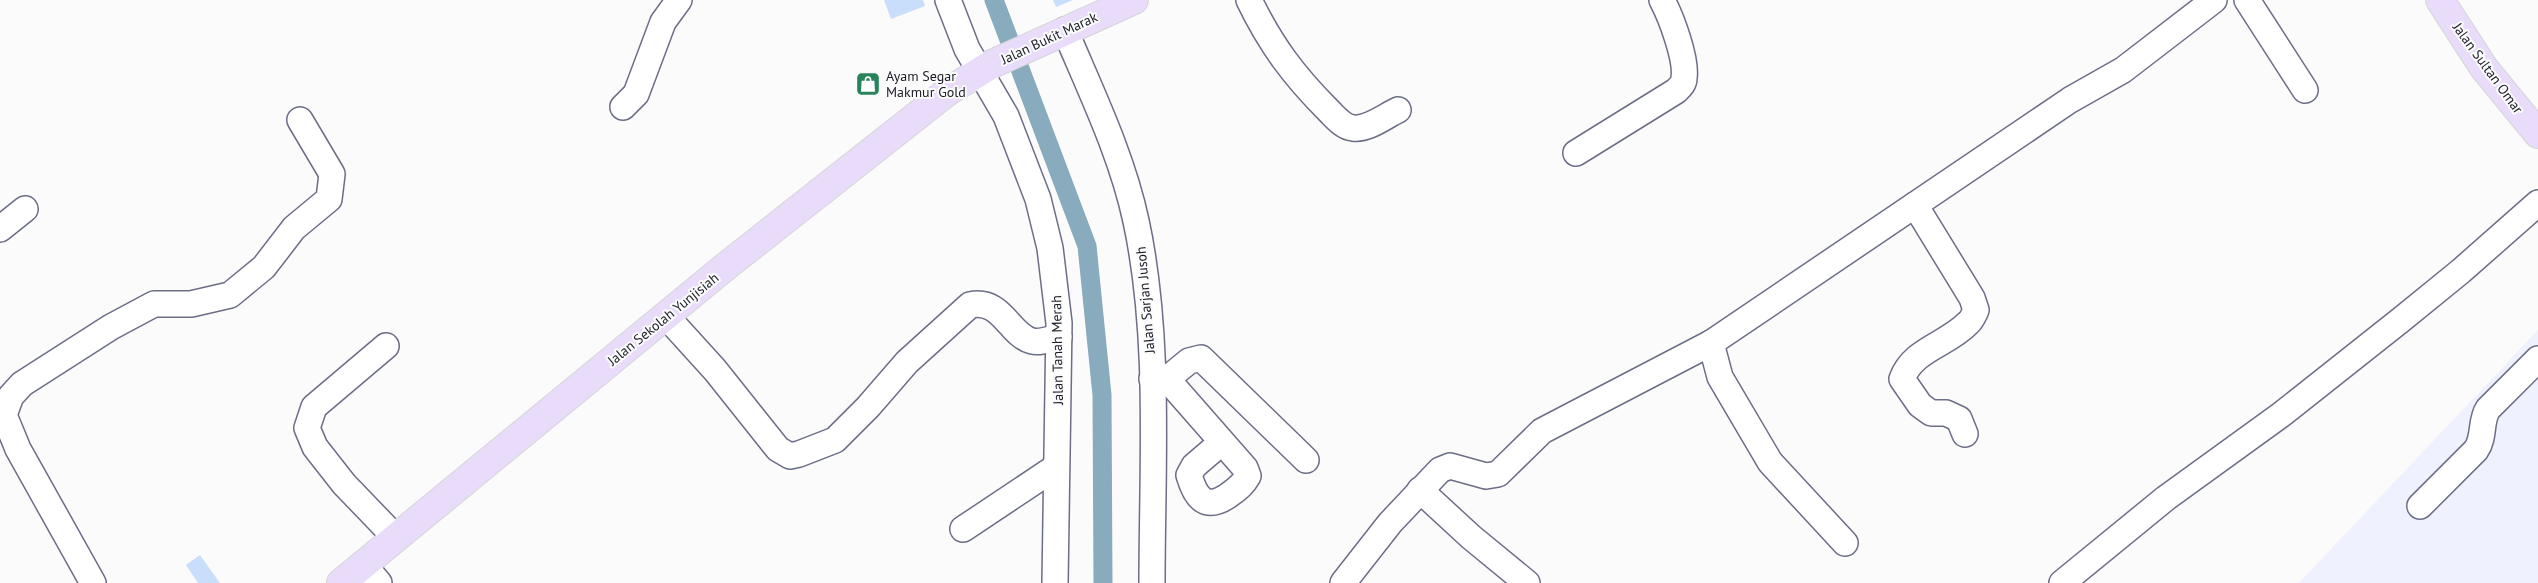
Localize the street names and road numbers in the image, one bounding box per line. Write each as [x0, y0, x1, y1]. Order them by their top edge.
street label: Jalan Bukit Marak [997, 8, 1100, 69]
street label: Jalan Sultan Omar [2448, 18, 2527, 117]
street label: Jalan Sarjan Jusoh [1131, 246, 1159, 355]
street label: Jalan Sekolah Yunjisiah [603, 269, 722, 370]
street label: Jalan Tanah Merah [1047, 295, 1067, 406]

